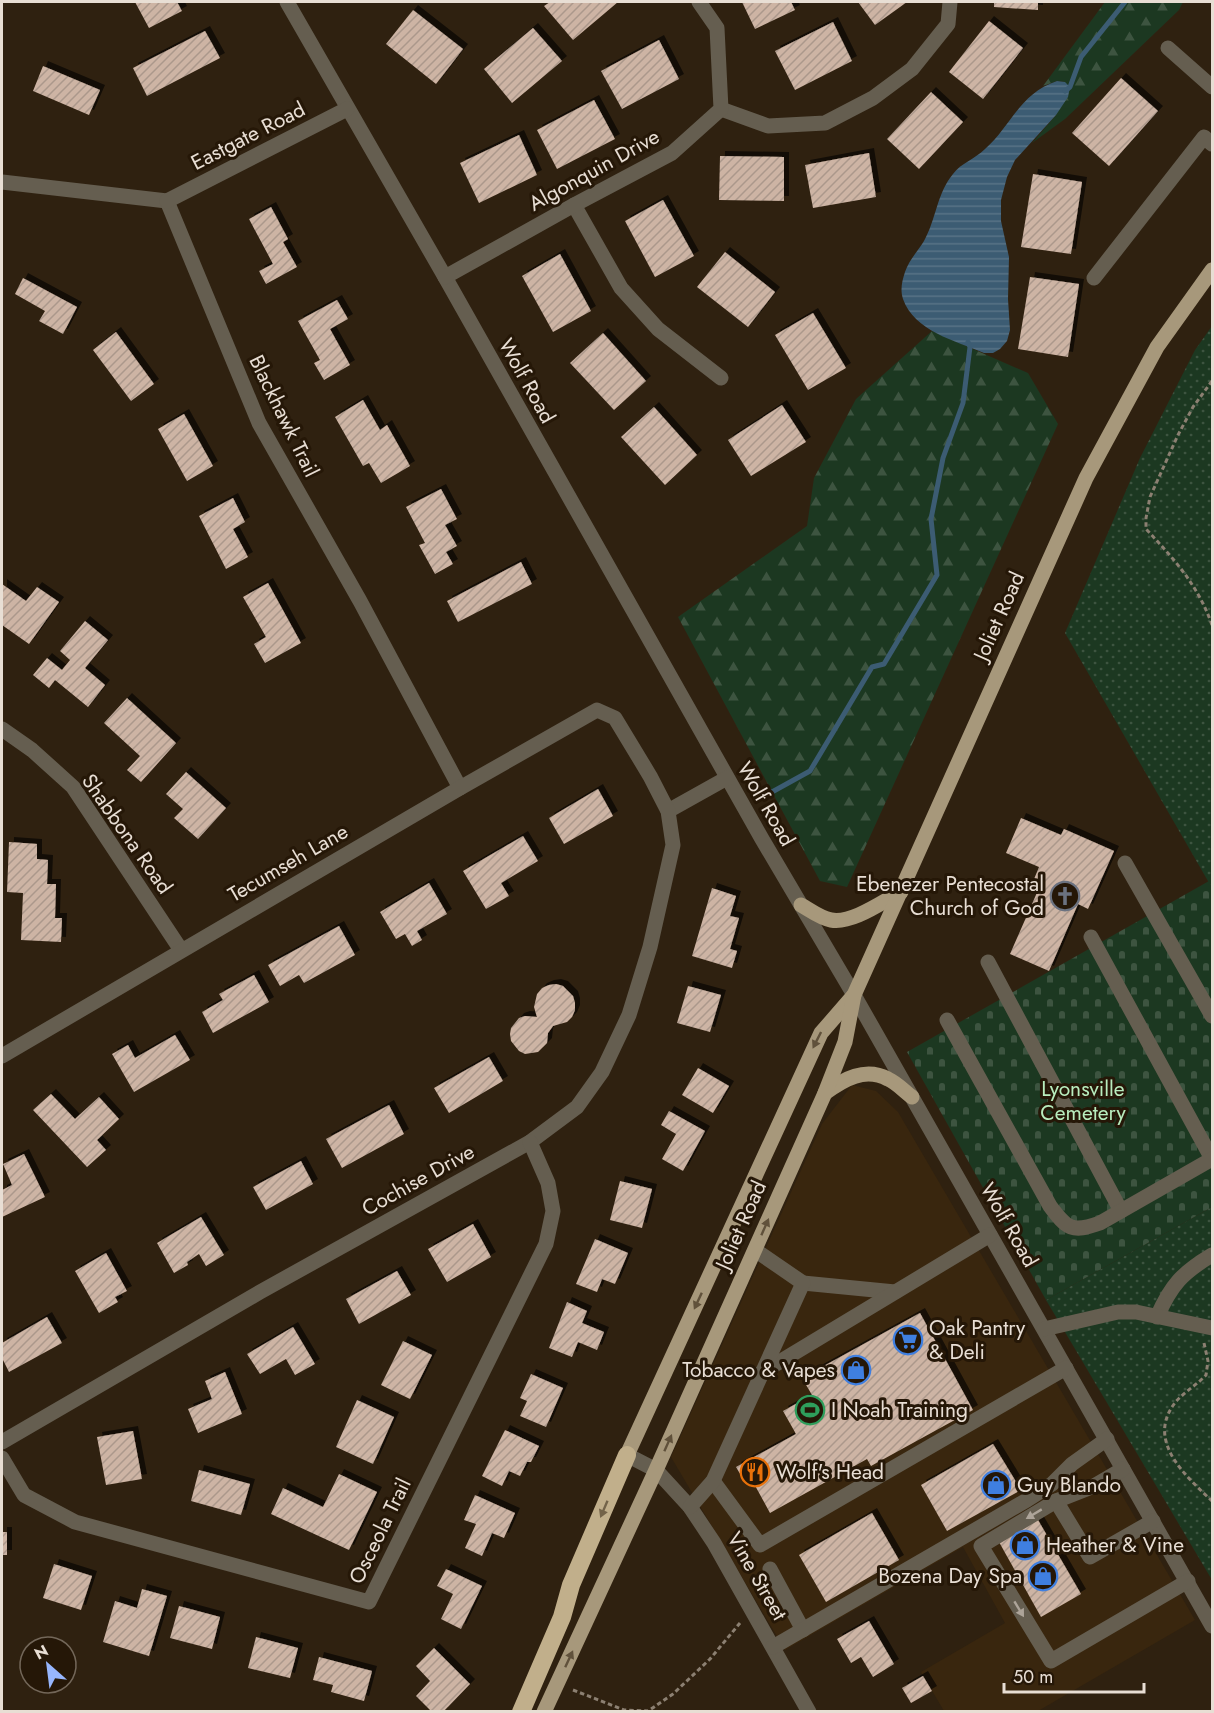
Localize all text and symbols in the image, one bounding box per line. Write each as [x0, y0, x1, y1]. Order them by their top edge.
street label: Eastgate Road [186, 94, 310, 178]
street label: Algonquin Drive [523, 121, 665, 218]
street label: Wolf Road [491, 333, 563, 429]
street label: Blackhawk Trail [241, 350, 327, 482]
street label: Joliet Road [965, 567, 1032, 668]
street label: Wolf Road [730, 756, 802, 852]
street label: Shabbona Road [74, 768, 180, 900]
street label: Tecumseh Lane [223, 816, 354, 909]
place label: Ebenezer Pentecostal Church of God [856, 869, 1044, 923]
church icon: Ebenezer Pentecostal Church of God [1049, 880, 1081, 912]
one-way arrow [813, 1032, 822, 1049]
park label: Lyonsville Cemetery [1040, 1074, 1126, 1128]
street label: Cochise Drive [356, 1137, 480, 1223]
street label: Joliet Road [707, 1176, 774, 1277]
street label: Wolf Road [973, 1177, 1045, 1273]
one-way arrow [760, 1218, 770, 1236]
one-way arrow [693, 1293, 702, 1310]
place label: Oak Pantry & Deli [929, 1313, 1026, 1367]
supermarket icon: Oak Pantry & Deli [892, 1324, 924, 1356]
shop icon: Tobacco & Vapes [840, 1354, 872, 1386]
place label: Tobacco & Vapes [682, 1355, 835, 1385]
sports icon: I Noah Training [794, 1394, 826, 1426]
place label: I Noah Training [831, 1395, 968, 1425]
one-way arrow [663, 1434, 673, 1452]
restaurant icon: Wolf's Head [739, 1456, 771, 1488]
place label: Wolf's Head [776, 1457, 884, 1487]
shop icon: Guy Blando [980, 1469, 1012, 1501]
place label: Guy Blando [1017, 1470, 1121, 1500]
street label: Osceola Trail [341, 1473, 419, 1589]
one-way arrow [599, 1500, 609, 1518]
one-way arrow [1025, 1509, 1042, 1519]
street label: Vine Street [720, 1526, 794, 1626]
shop icon: Heather & Vine [1009, 1529, 1041, 1561]
place label: Heather & Vine [1046, 1530, 1184, 1560]
shop icon: Bozena Day Spa [1027, 1560, 1059, 1592]
place label: Bozena Day Spa [878, 1561, 1022, 1591]
one-way arrow [1014, 1601, 1025, 1617]
north arrow [18, 1635, 78, 1695]
text: N [30, 1639, 52, 1665]
one-way arrow [564, 1649, 574, 1667]
scale bar [1004, 1656, 1144, 1694]
text: 50 m [1013, 1664, 1053, 1690]

